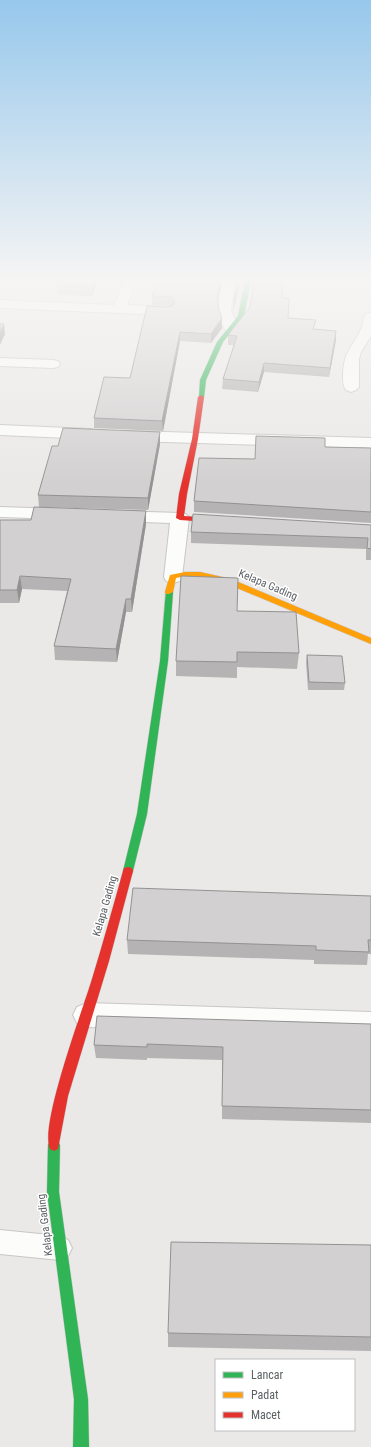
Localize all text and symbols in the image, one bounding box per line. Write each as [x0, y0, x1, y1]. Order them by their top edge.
street label: Kelapa Gading [237, 567, 299, 603]
street label: Kelapa Gading [90, 874, 120, 938]
street label: Kelapa Gading [35, 1193, 55, 1257]
legend [215, 1359, 355, 1431]
text: Lancar [251, 1368, 284, 1382]
text: Padat [251, 1388, 279, 1402]
text: Macet [251, 1408, 281, 1422]

